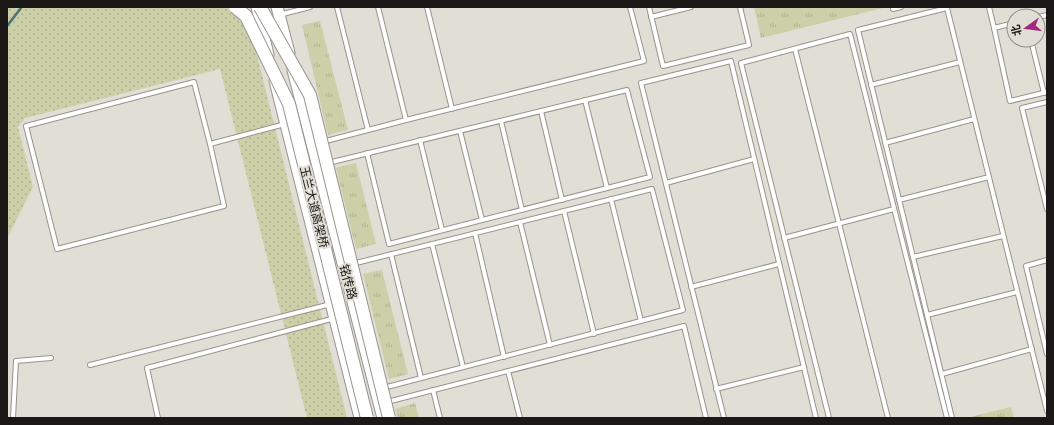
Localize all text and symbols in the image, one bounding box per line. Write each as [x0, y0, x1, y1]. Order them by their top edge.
north arrow [1006, 8, 1046, 48]
text: 北 [1009, 23, 1024, 37]
street label: 玉兰大道高架桥 [297, 165, 331, 249]
street label: 铭传路 [337, 263, 359, 301]

